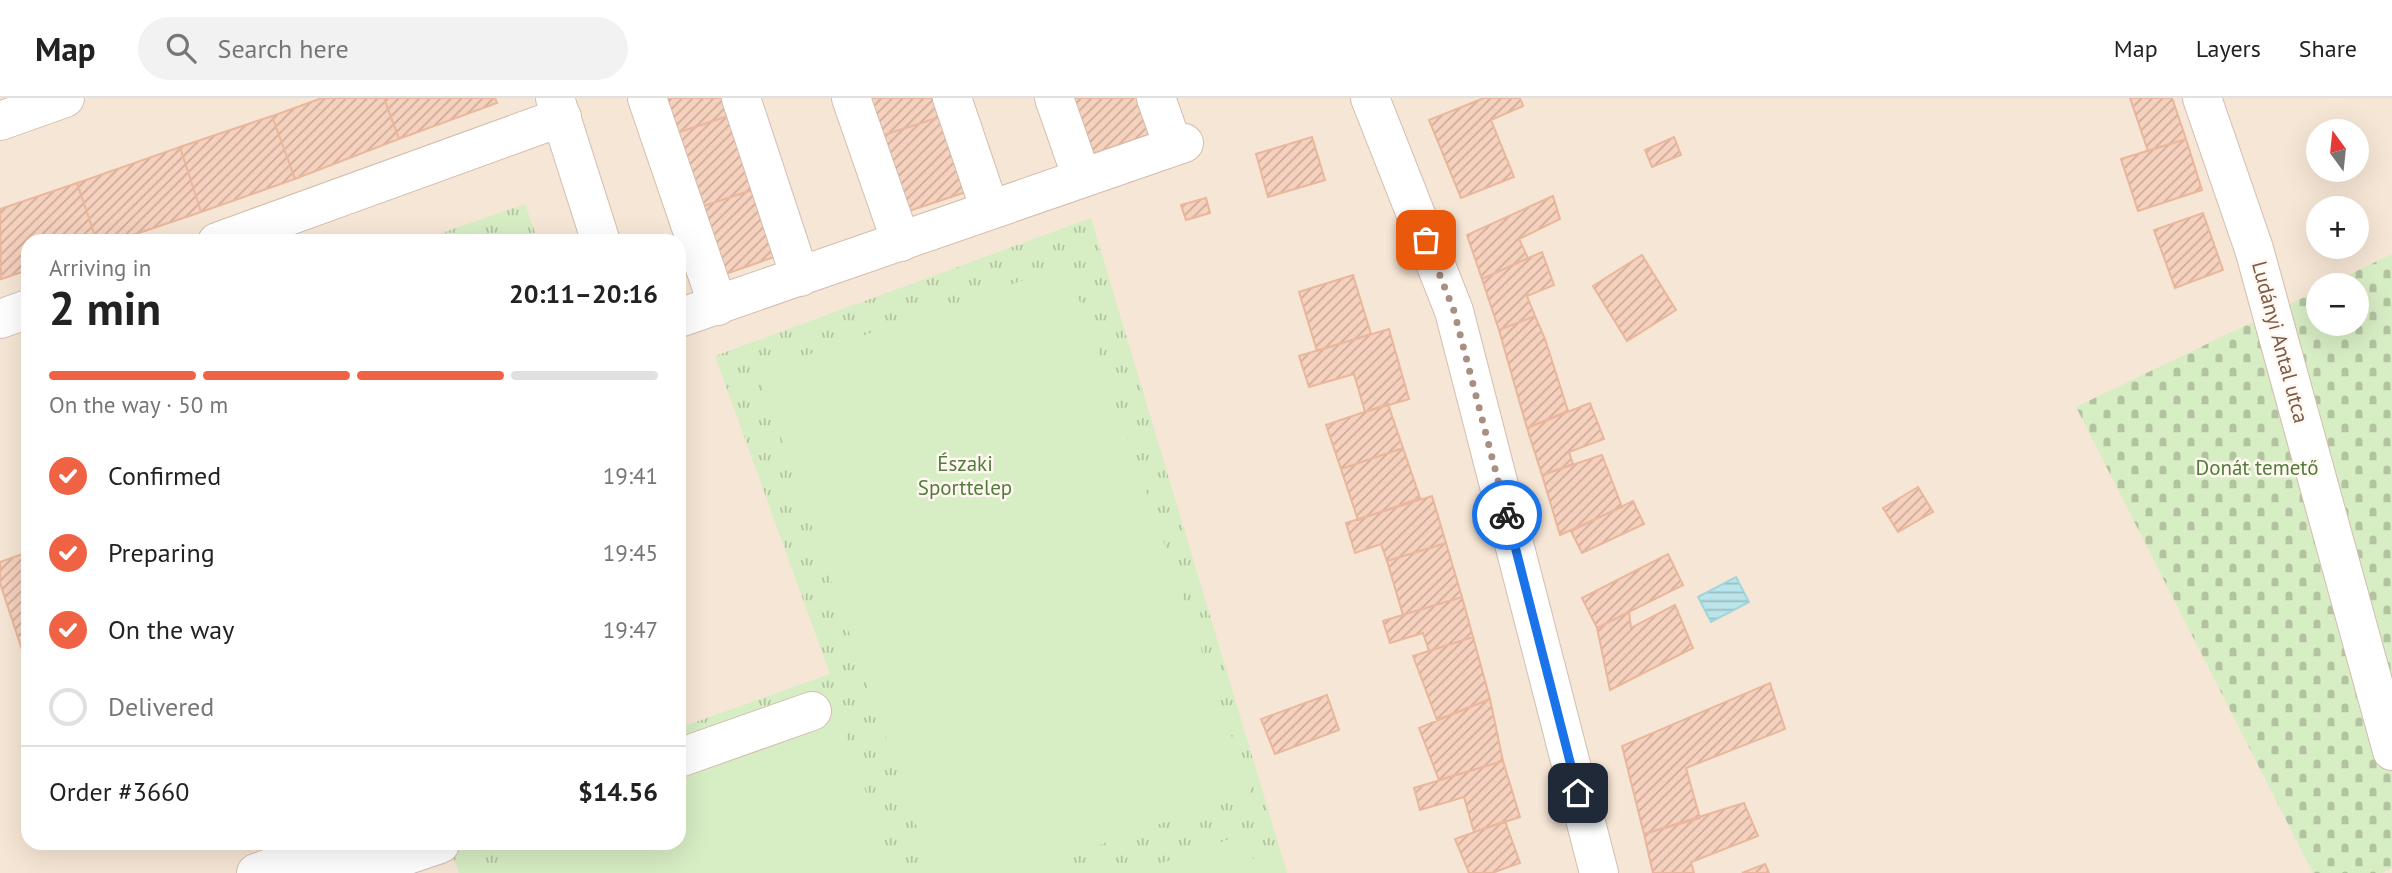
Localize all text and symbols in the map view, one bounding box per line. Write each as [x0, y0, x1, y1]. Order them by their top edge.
search box [138, 17, 628, 80]
text: Map [35, 27, 96, 70]
icon: search [162, 29, 200, 67]
text: Search here [218, 32, 349, 65]
text: Map [2114, 33, 2158, 64]
text: Layers [2196, 33, 2261, 64]
text: Share [2299, 33, 2357, 64]
north arrow [2306, 119, 2370, 182]
map controls [2306, 119, 2369, 336]
button: + [2306, 196, 2369, 259]
pin [1396, 210, 1456, 270]
icon: bag [1407, 221, 1445, 259]
text: Arriving in [49, 253, 151, 282]
street label: Ludányi Antal utca [2246, 258, 2315, 426]
button: − [2306, 273, 2369, 336]
text: 20:11–20:16 [509, 277, 658, 310]
text: 2 min [49, 278, 161, 338]
text: On the way · 50 m [49, 390, 228, 419]
park label: Északi Sporttelep [918, 450, 1012, 501]
park label: Donát temető [2195, 454, 2319, 481]
icon: check [49, 457, 87, 495]
text: Confirmed [108, 459, 221, 492]
text: 19:41 [603, 461, 658, 490]
courier [1472, 480, 1542, 550]
icon: bike [1488, 496, 1526, 534]
icon: check [49, 534, 87, 572]
text: Preparing [108, 536, 215, 569]
text: 19:45 [603, 538, 658, 567]
icon: check [49, 611, 87, 649]
text: On the way [108, 613, 234, 646]
text: 19:47 [603, 615, 658, 644]
text: Delivered [108, 690, 214, 723]
pin [1548, 763, 1608, 823]
icon: home [1559, 774, 1597, 812]
text: Order #3660 [49, 775, 189, 808]
text: $14.56 [578, 775, 658, 808]

